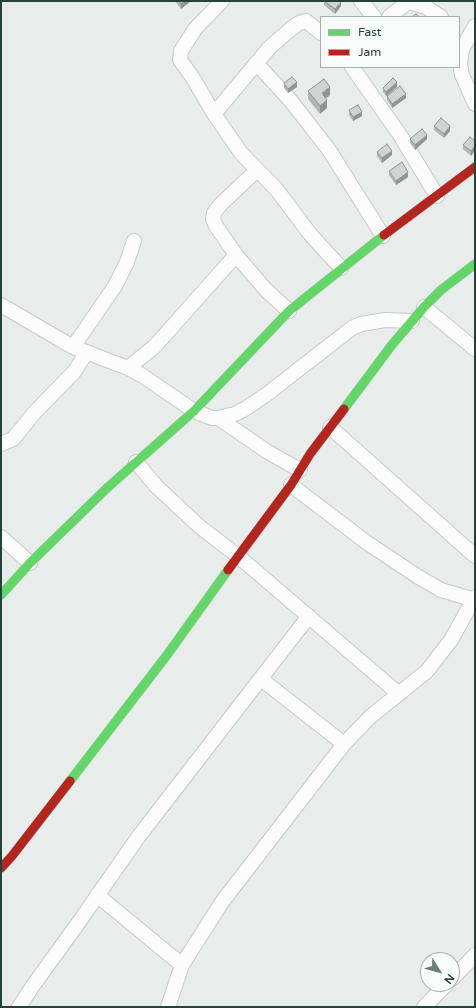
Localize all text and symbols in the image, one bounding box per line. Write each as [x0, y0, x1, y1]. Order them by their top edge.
legend [320, 16, 460, 68]
text: Fast [358, 25, 381, 39]
text: Jam [358, 45, 381, 59]
north arrow [420, 952, 460, 992]
text: N [441, 971, 457, 986]

